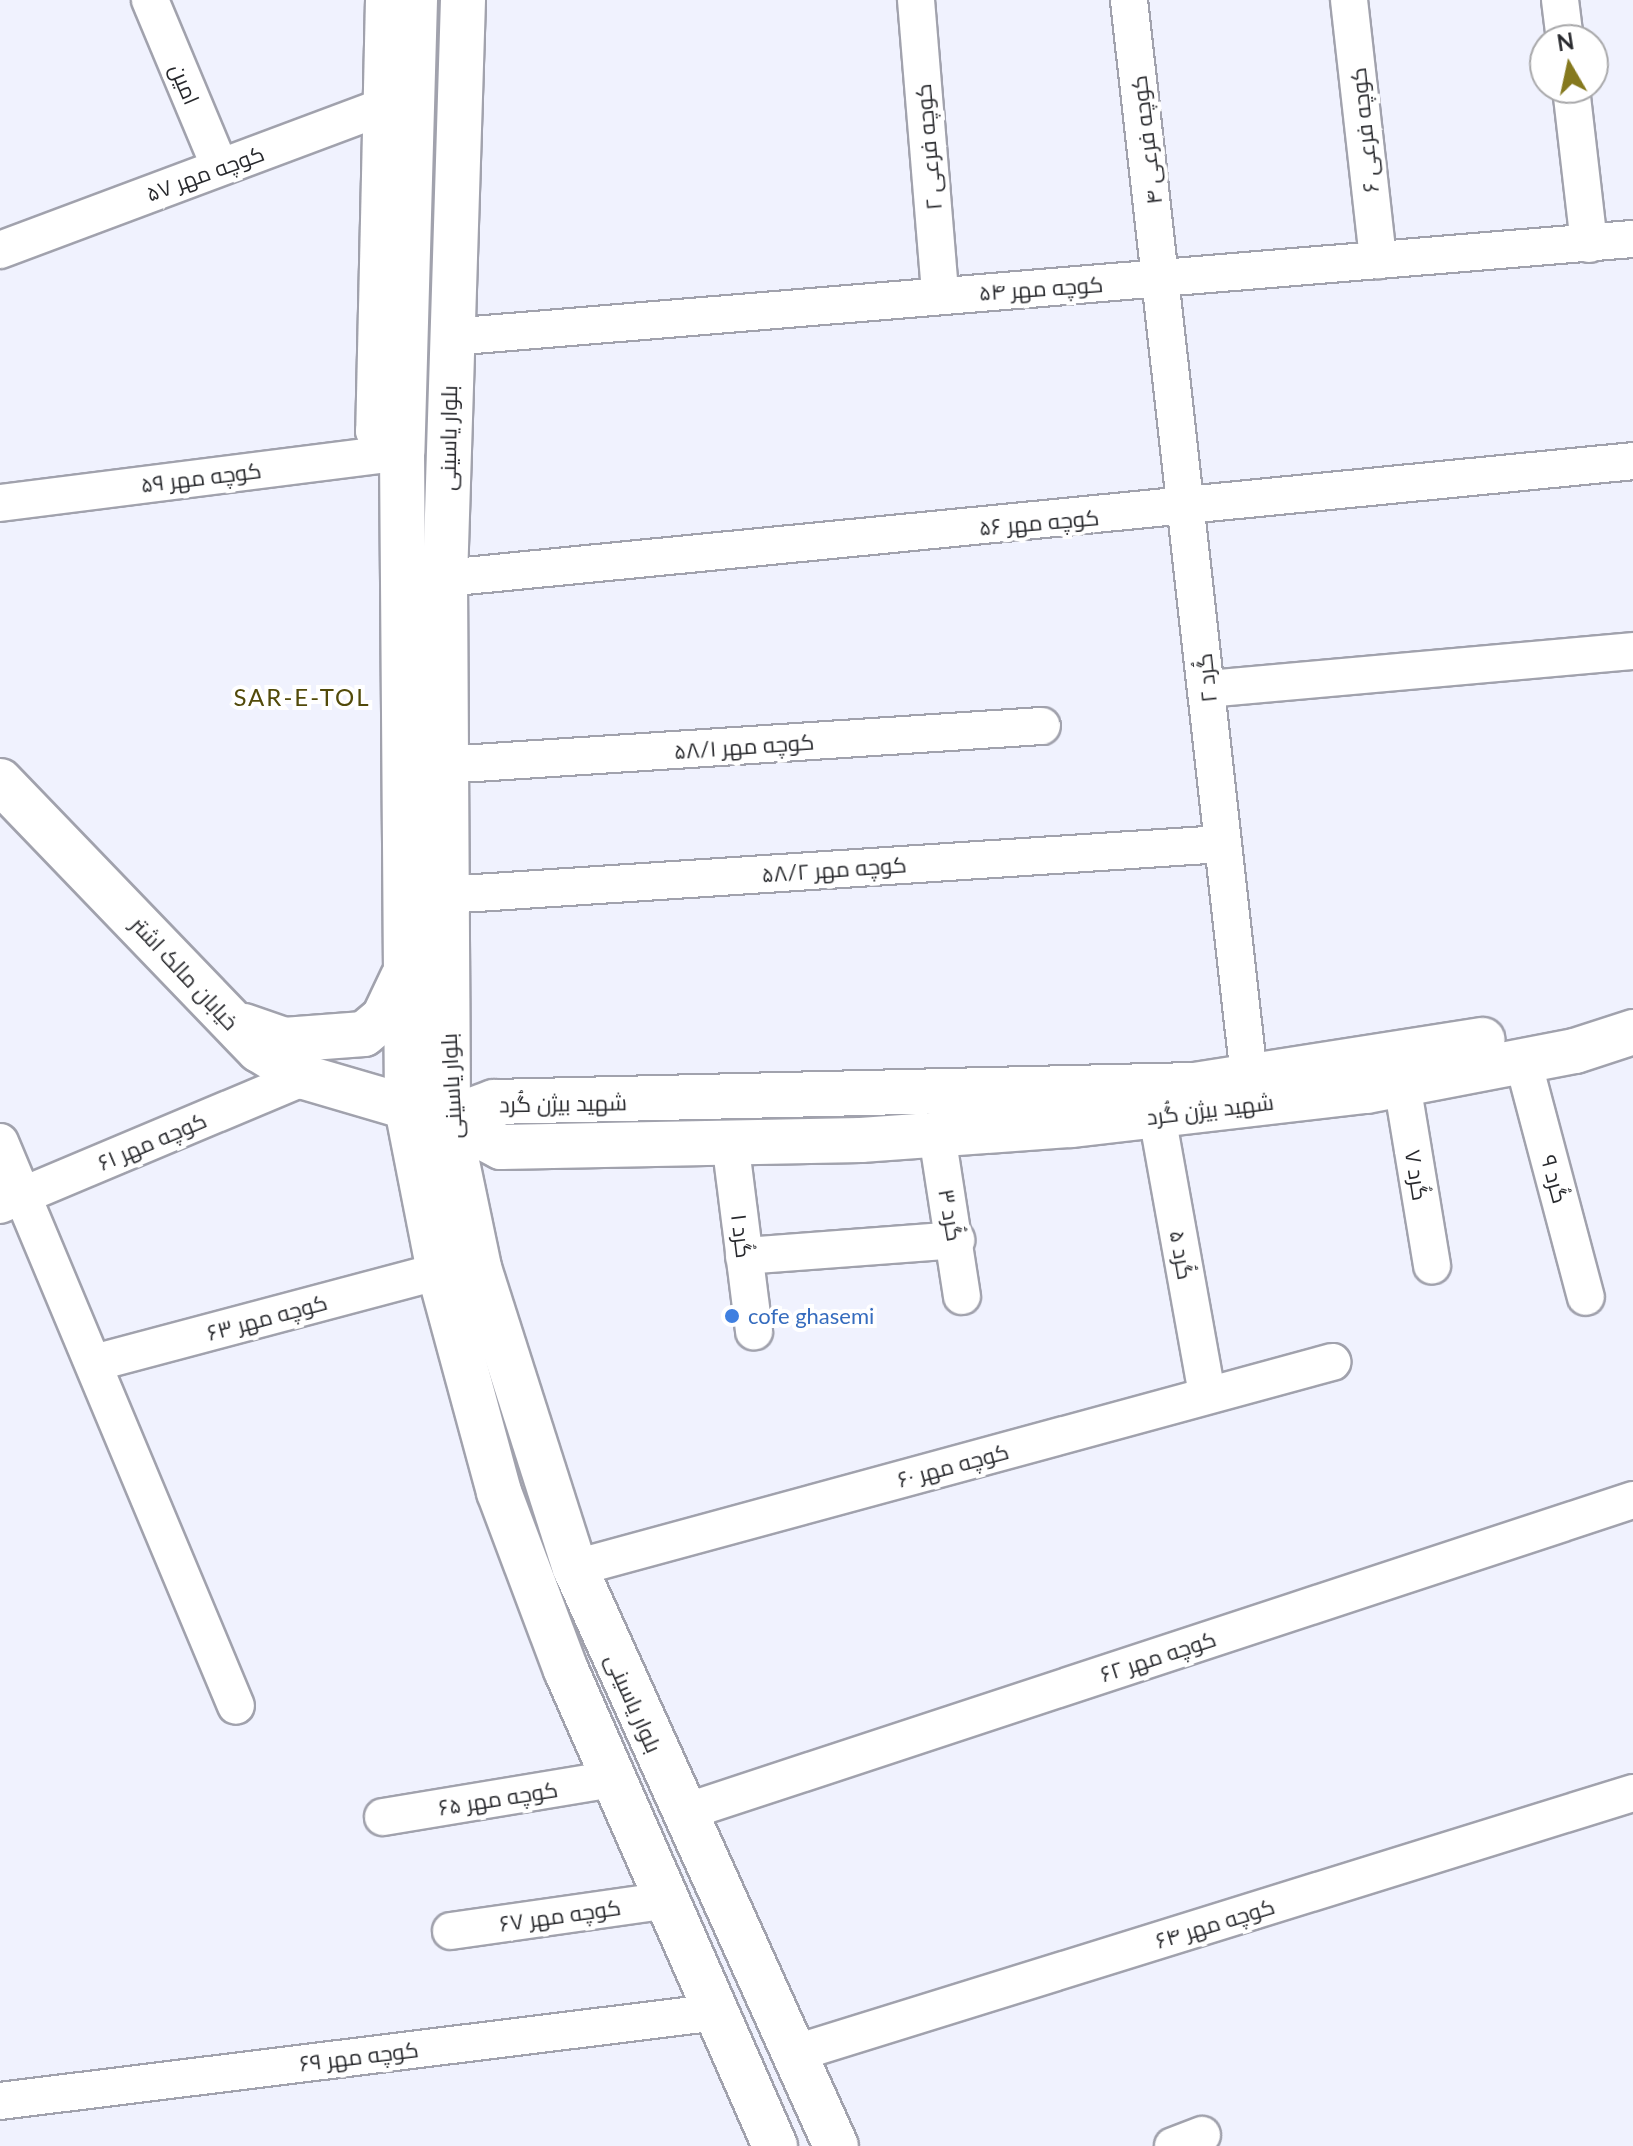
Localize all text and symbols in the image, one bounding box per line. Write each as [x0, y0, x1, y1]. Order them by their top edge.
north arrow [1529, 24, 1609, 104]
text: N [1555, 27, 1576, 56]
street label: امین [165, 60, 205, 108]
street label: کوچه فرعی ۶ [1344, 66, 1384, 194]
street label: کوچه فرعی ۴ [1125, 74, 1167, 206]
street label: کوچه فرعی ۲ [909, 83, 947, 211]
street label: کوچه مهر ۵۷ [142, 139, 268, 207]
street label: کوچه مهر ۵۴ [978, 270, 1104, 306]
street label: بلوار یاسینی [434, 385, 462, 491]
street label: کوچه مهر ۵۹ [139, 457, 263, 497]
street label: کوچه مهر ۵۶ [978, 504, 1100, 540]
street label: گُرد ۲ [1190, 652, 1222, 704]
district label: SAR-E-TOL [233, 683, 371, 711]
street label: کوچه مهر ۵۸/۱ [673, 728, 815, 764]
street label: کوچه مهر ۵۸/۲ [761, 851, 907, 887]
street label: خیابان مالک اشتر [126, 911, 244, 1035]
street label: بلوار یاسینی [435, 1033, 467, 1139]
street label: شهید بیژن گُرد [1145, 1088, 1275, 1130]
street label: شهید بیژن گُرد [499, 1089, 627, 1117]
street label: کوچه مهر ۶۱ [94, 1106, 210, 1176]
street label: گُرد ۷ [1400, 1148, 1434, 1202]
street label: گُرد ۹ [1536, 1152, 1574, 1206]
street label: گُرد ۳ [933, 1187, 969, 1243]
street label: گُرد ۱ [726, 1212, 758, 1260]
street label: گُرد ۵ [1165, 1228, 1199, 1282]
street label: کوچه مهر ۶۳ [204, 1288, 330, 1346]
place label: cofe ghasemi [748, 1303, 874, 1329]
marker: cofe ghasemi [723, 1307, 741, 1325]
street label: کوچه مهر ۶۰ [895, 1438, 1011, 1492]
street label: کوچه مهر ۶۲ [1097, 1625, 1219, 1687]
street label: بلوار یاسینی [600, 1649, 668, 1757]
street label: کوچه مهر ۶۵ [436, 1776, 560, 1820]
street label: کوچه مهر ۶۴ [1152, 1892, 1278, 1954]
street label: کوچه مهر ۶۷ [498, 1893, 622, 1937]
street label: کوچه مهر ۶۹ [298, 2036, 420, 2076]

